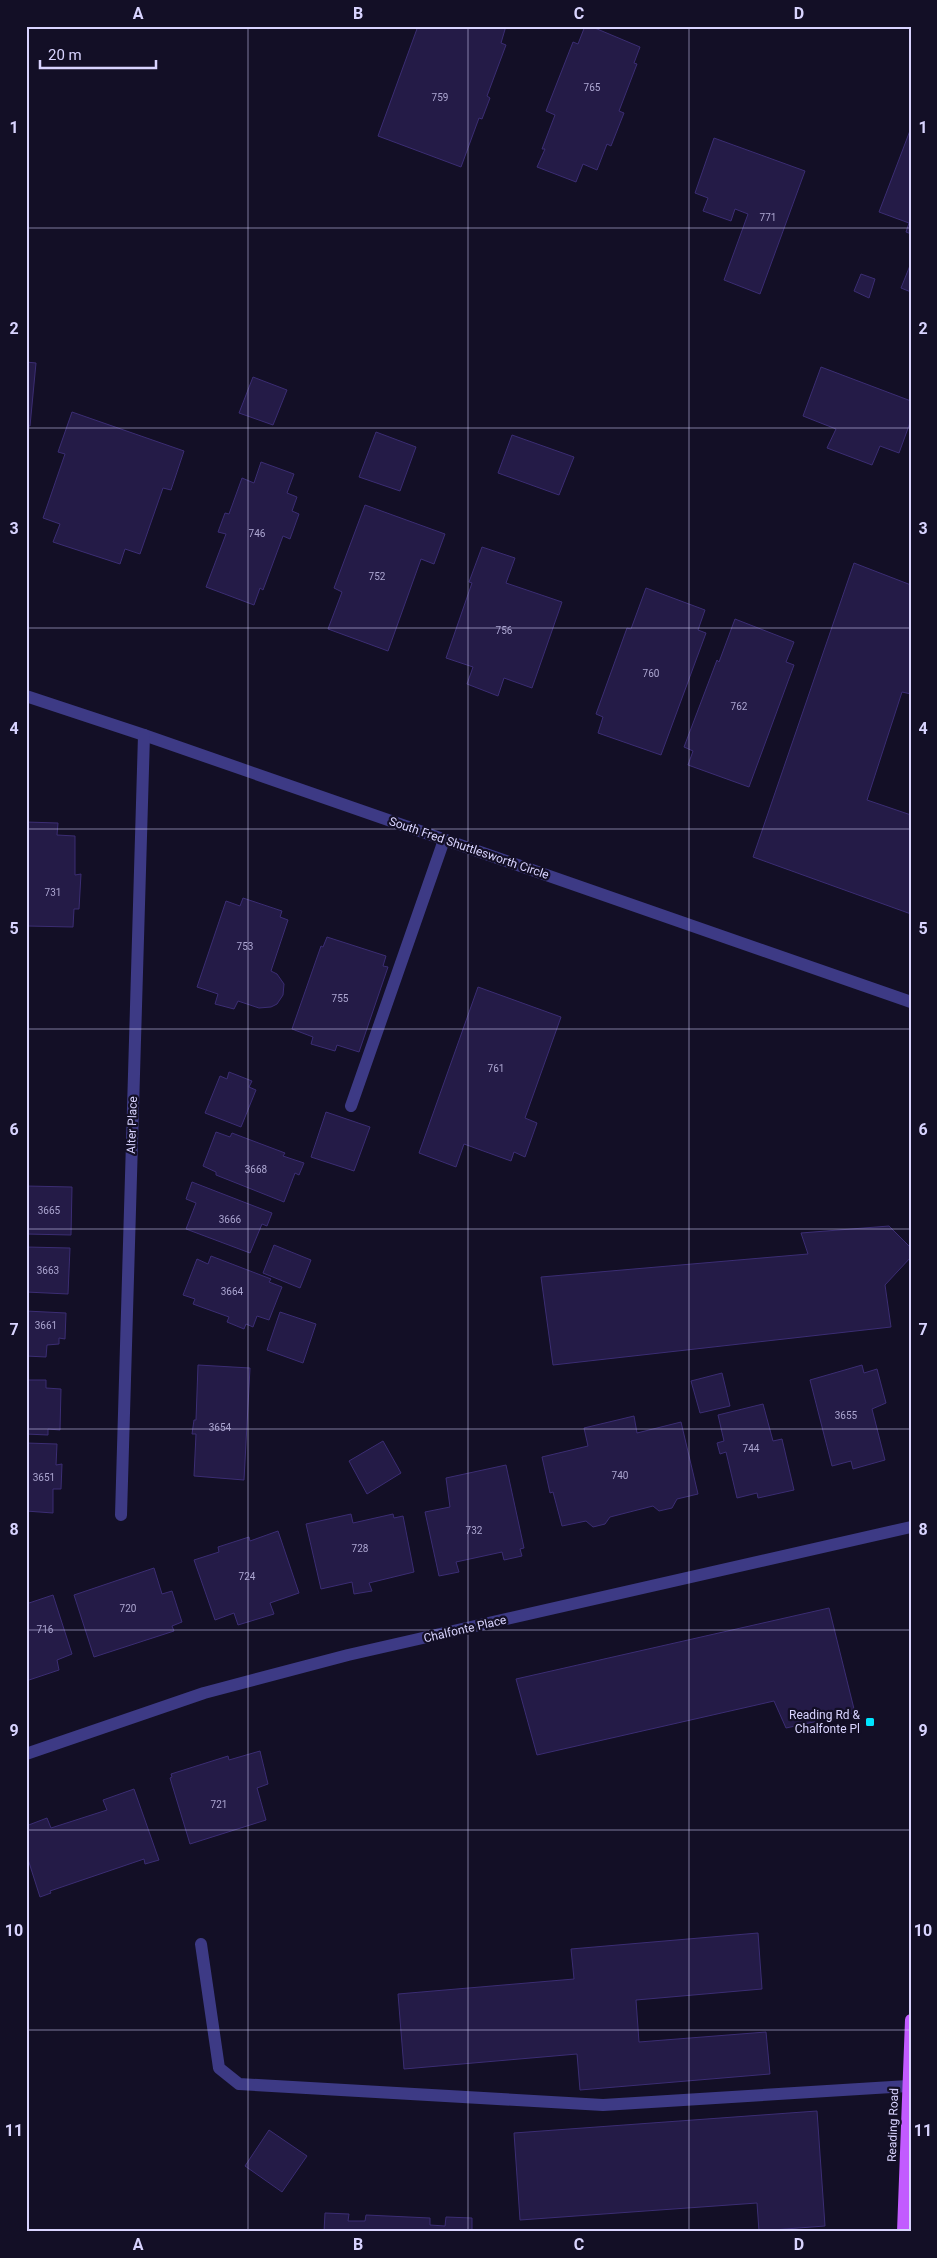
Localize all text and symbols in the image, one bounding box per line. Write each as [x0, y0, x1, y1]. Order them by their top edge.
text: A [133, 4, 144, 23]
text: B [353, 4, 363, 23]
text: C [574, 4, 584, 23]
text: D [794, 4, 804, 23]
scale bar [40, 38, 156, 70]
text: 20 m [48, 46, 82, 64]
house number: 765 [584, 82, 601, 93]
house number: 759 [432, 92, 448, 103]
text: 1 [9, 118, 19, 137]
text: 1 [918, 118, 928, 137]
house number: 771 [760, 212, 776, 223]
text: 2 [9, 319, 19, 338]
text: 2 [918, 319, 928, 338]
text: 3 [9, 519, 19, 538]
text: 3 [918, 519, 928, 538]
house number: 746 [249, 528, 266, 539]
house number: 752 [369, 571, 386, 582]
house number: 756 [496, 625, 513, 636]
house number: 760 [643, 668, 660, 679]
house number: 762 [731, 701, 748, 712]
text: 4 [9, 719, 19, 738]
text: 4 [918, 719, 928, 738]
street label: South Fred Shuttlesworth Circle [387, 814, 551, 882]
house number: 731 [45, 887, 61, 898]
text: 5 [9, 919, 19, 938]
text: 5 [918, 919, 928, 938]
house number: 753 [237, 941, 253, 952]
house number: 755 [332, 993, 349, 1004]
house number: 761 [488, 1063, 504, 1074]
street label: Alter Place [124, 1096, 140, 1154]
text: 6 [9, 1120, 19, 1139]
text: 6 [918, 1120, 928, 1139]
house number: 3668 [245, 1164, 268, 1175]
house number: 3665 [38, 1205, 61, 1216]
house number: 3666 [219, 1214, 242, 1225]
house number: 3663 [37, 1265, 59, 1276]
house number: 3664 [221, 1286, 244, 1297]
text: 7 [9, 1320, 19, 1339]
house number: 3661 [35, 1320, 57, 1331]
text: 7 [918, 1320, 928, 1339]
house number: 3655 [835, 1410, 858, 1421]
house number: 3654 [209, 1422, 232, 1433]
house number: 744 [743, 1443, 760, 1454]
house number: 740 [612, 1470, 629, 1481]
house number: 3651 [33, 1472, 55, 1483]
text: 8 [9, 1520, 19, 1539]
text: 8 [918, 1520, 928, 1539]
house number: 732 [466, 1525, 483, 1536]
house number: 728 [352, 1543, 369, 1554]
house number: 724 [239, 1571, 256, 1582]
house number: 720 [120, 1603, 137, 1614]
street label: Chalfonte Place [422, 1613, 508, 1645]
house number: 716 [37, 1624, 54, 1635]
place label: Reading Rd & Chalfonte Pl [789, 1708, 861, 1736]
marker: Reading Rd & Chalfonte Pl [864, 1716, 876, 1728]
text: 9 [9, 1721, 19, 1740]
text: 9 [918, 1721, 928, 1740]
house number: 721 [211, 1799, 227, 1810]
text: 10 [5, 1921, 23, 1940]
text: 10 [914, 1921, 932, 1940]
street label: Reading Road [885, 2088, 901, 2162]
text: 11 [5, 2121, 23, 2140]
text: 11 [914, 2121, 932, 2140]
text: A [133, 2235, 144, 2254]
text: B [353, 2235, 363, 2254]
text: C [574, 2235, 584, 2254]
text: D [794, 2235, 804, 2254]

